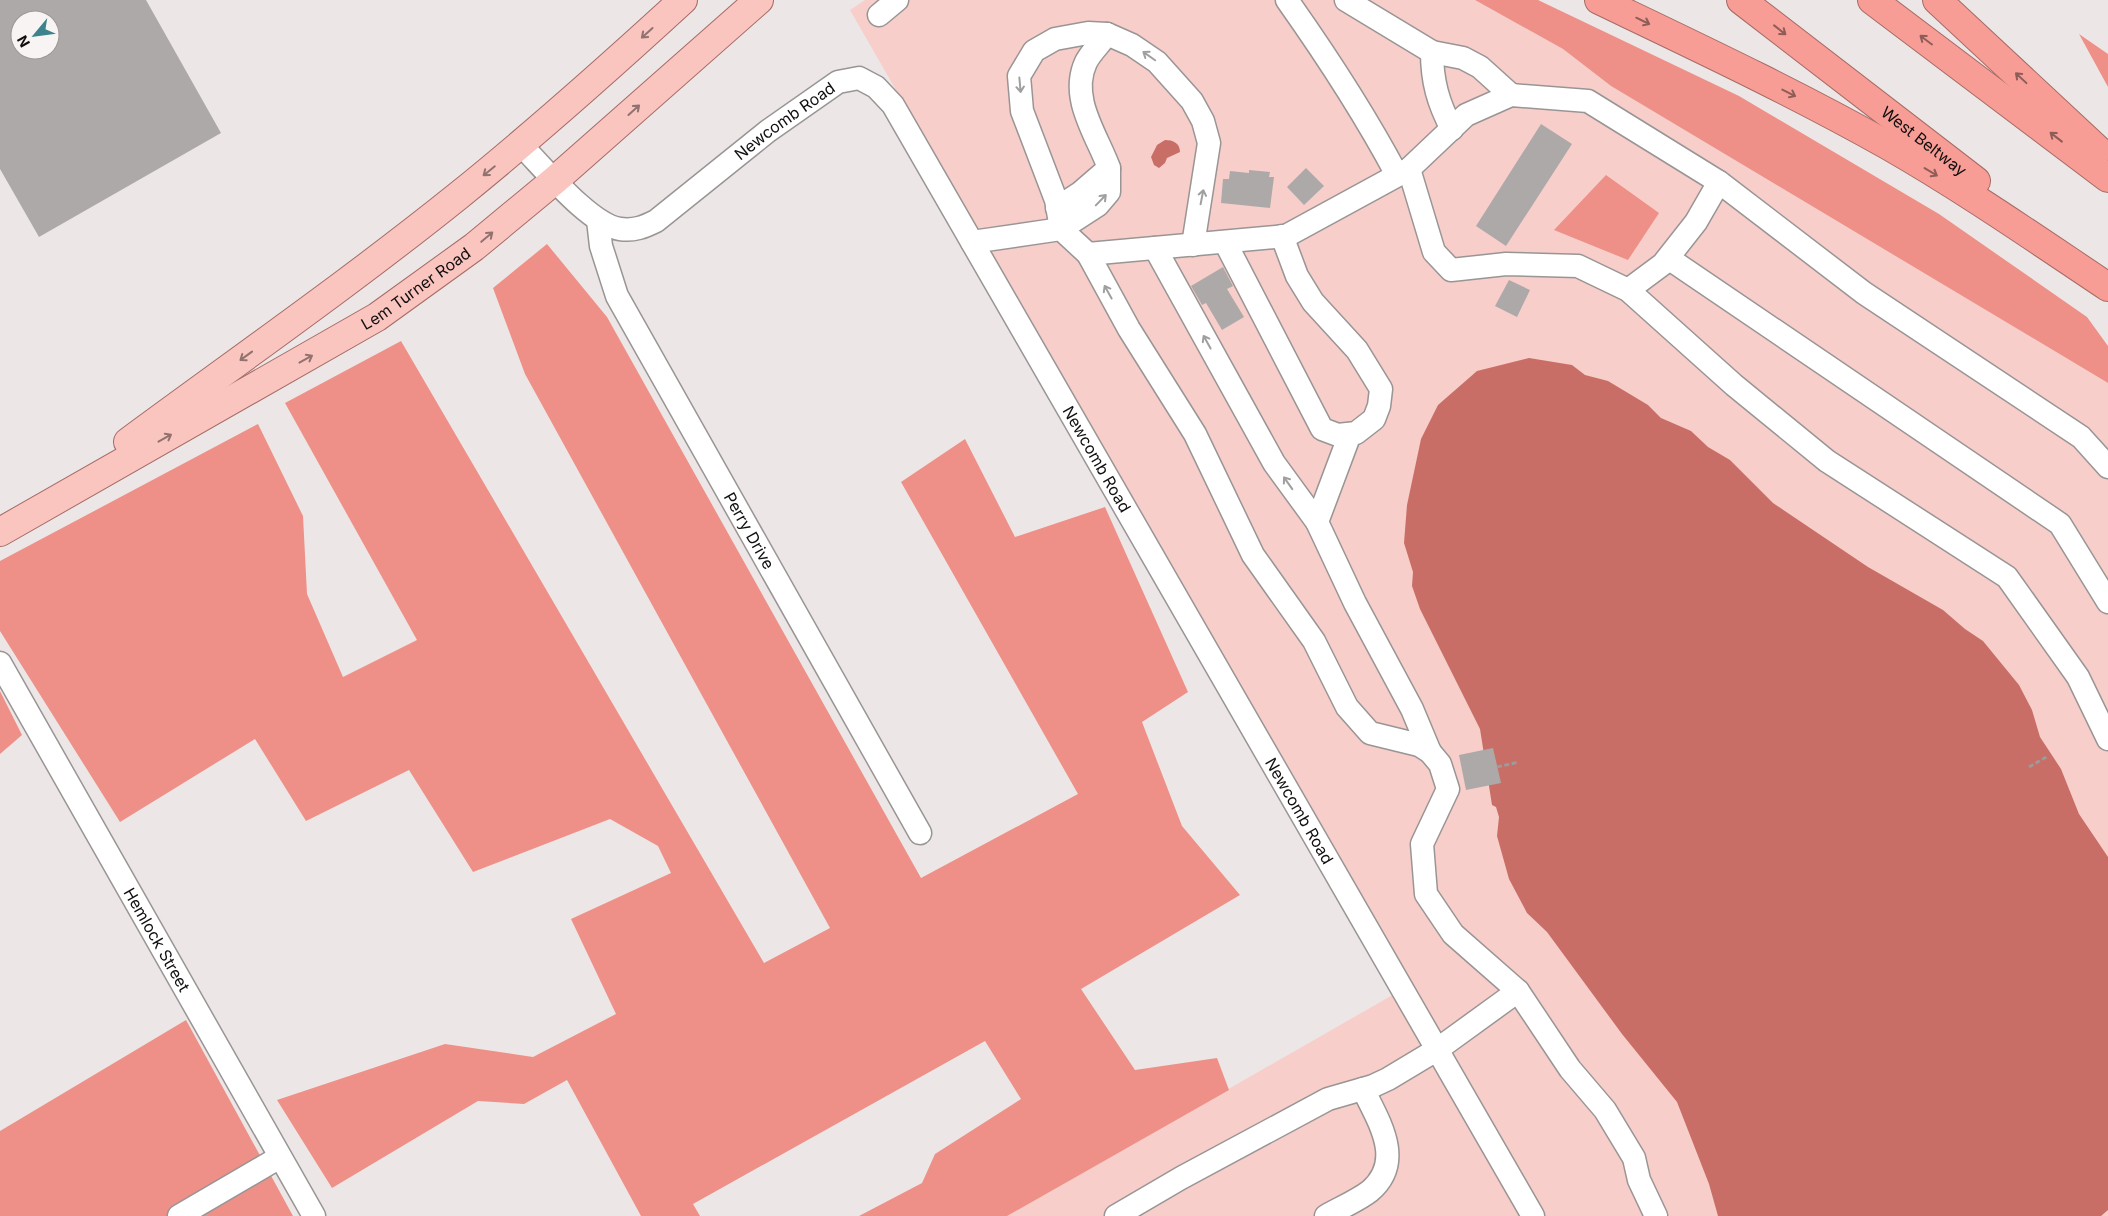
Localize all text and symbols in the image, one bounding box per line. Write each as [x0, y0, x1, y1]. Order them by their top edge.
north arrow [10, 10, 60, 60]
one-way arrow [1635, 17, 1650, 26]
one-way arrow [1773, 24, 1786, 35]
one-way arrow [641, 27, 654, 39]
text: N [13, 33, 33, 50]
one-way arrow [1919, 35, 1933, 45]
one-way arrow [1142, 51, 1156, 61]
one-way arrow [2015, 72, 2027, 84]
street label: Newcomb Road [730, 77, 839, 164]
one-way arrow [1015, 77, 1025, 93]
one-way arrow [1781, 88, 1796, 98]
street label: West Beltway [1877, 102, 1971, 180]
one-way arrow [627, 105, 640, 116]
one-way arrow [2049, 132, 2063, 142]
one-way arrow [482, 166, 495, 177]
one-way arrow [1924, 167, 1938, 177]
one-way arrow [1197, 189, 1207, 205]
one-way arrow [1095, 194, 1107, 207]
one-way arrow [480, 231, 493, 243]
street label: Lem Turner Road [357, 243, 474, 334]
one-way arrow [1103, 285, 1113, 300]
one-way arrow [1202, 335, 1211, 350]
one-way arrow [240, 351, 253, 362]
one-way arrow [299, 354, 314, 364]
street label: Newcomb Road [1058, 402, 1135, 516]
one-way arrow [157, 433, 171, 443]
one-way arrow [1283, 476, 1293, 490]
street label: Perry Drive [720, 489, 779, 573]
street label: Newcomb Road [1261, 754, 1338, 868]
street label: Hemlock Street [120, 884, 194, 995]

